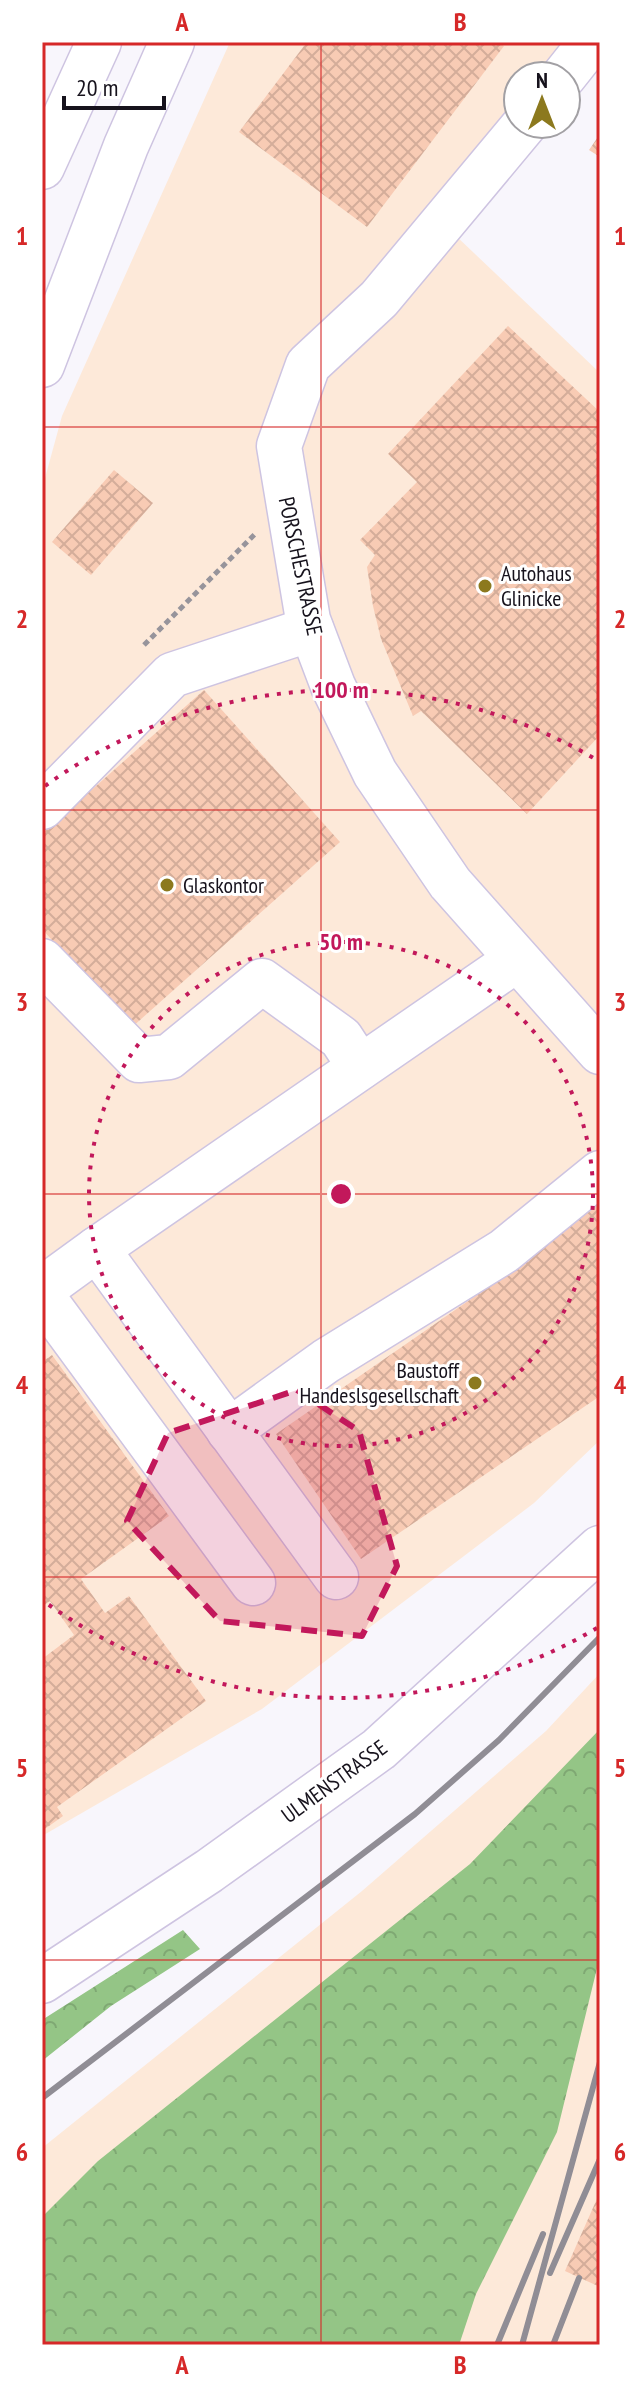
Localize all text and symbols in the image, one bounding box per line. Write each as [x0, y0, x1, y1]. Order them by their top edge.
text: A [174, 5, 189, 38]
text: B [454, 5, 467, 38]
scale bar [64, 60, 164, 110]
north arrow [502, 60, 582, 140]
text: N [536, 66, 548, 94]
text: 20 m [76, 72, 118, 103]
text: 1 [16, 219, 28, 252]
text: 1 [614, 219, 626, 252]
street label: PORSCHESTRASSE [273, 494, 329, 638]
place label: Autohaus Glinicke [501, 559, 572, 612]
marker: Autohaus Glinicke [476, 577, 494, 595]
text: 2 [16, 602, 28, 635]
text: 2 [614, 602, 626, 635]
text: 100 m [313, 674, 369, 705]
place label: Glaskontor [183, 871, 264, 899]
marker: Glaskontor [158, 876, 176, 894]
text: 50 m [319, 926, 363, 957]
text: 3 [16, 985, 28, 1018]
text: 3 [614, 985, 626, 1018]
centre of rings [327, 1180, 355, 1208]
place label: Baustoff Handeslsgesellschaft [300, 1356, 460, 1409]
text: 4 [16, 1368, 29, 1401]
text: 4 [614, 1368, 627, 1401]
marker: Baustoff Handeslsgesellschaft [466, 1374, 484, 1392]
street label: ULMENSTRASSE [276, 1733, 392, 1829]
text: 5 [16, 1751, 28, 1784]
text: 5 [614, 1751, 626, 1784]
text: 6 [16, 2135, 28, 2168]
text: 6 [614, 2135, 626, 2168]
text: A [174, 2348, 189, 2381]
text: B [454, 2348, 467, 2381]

